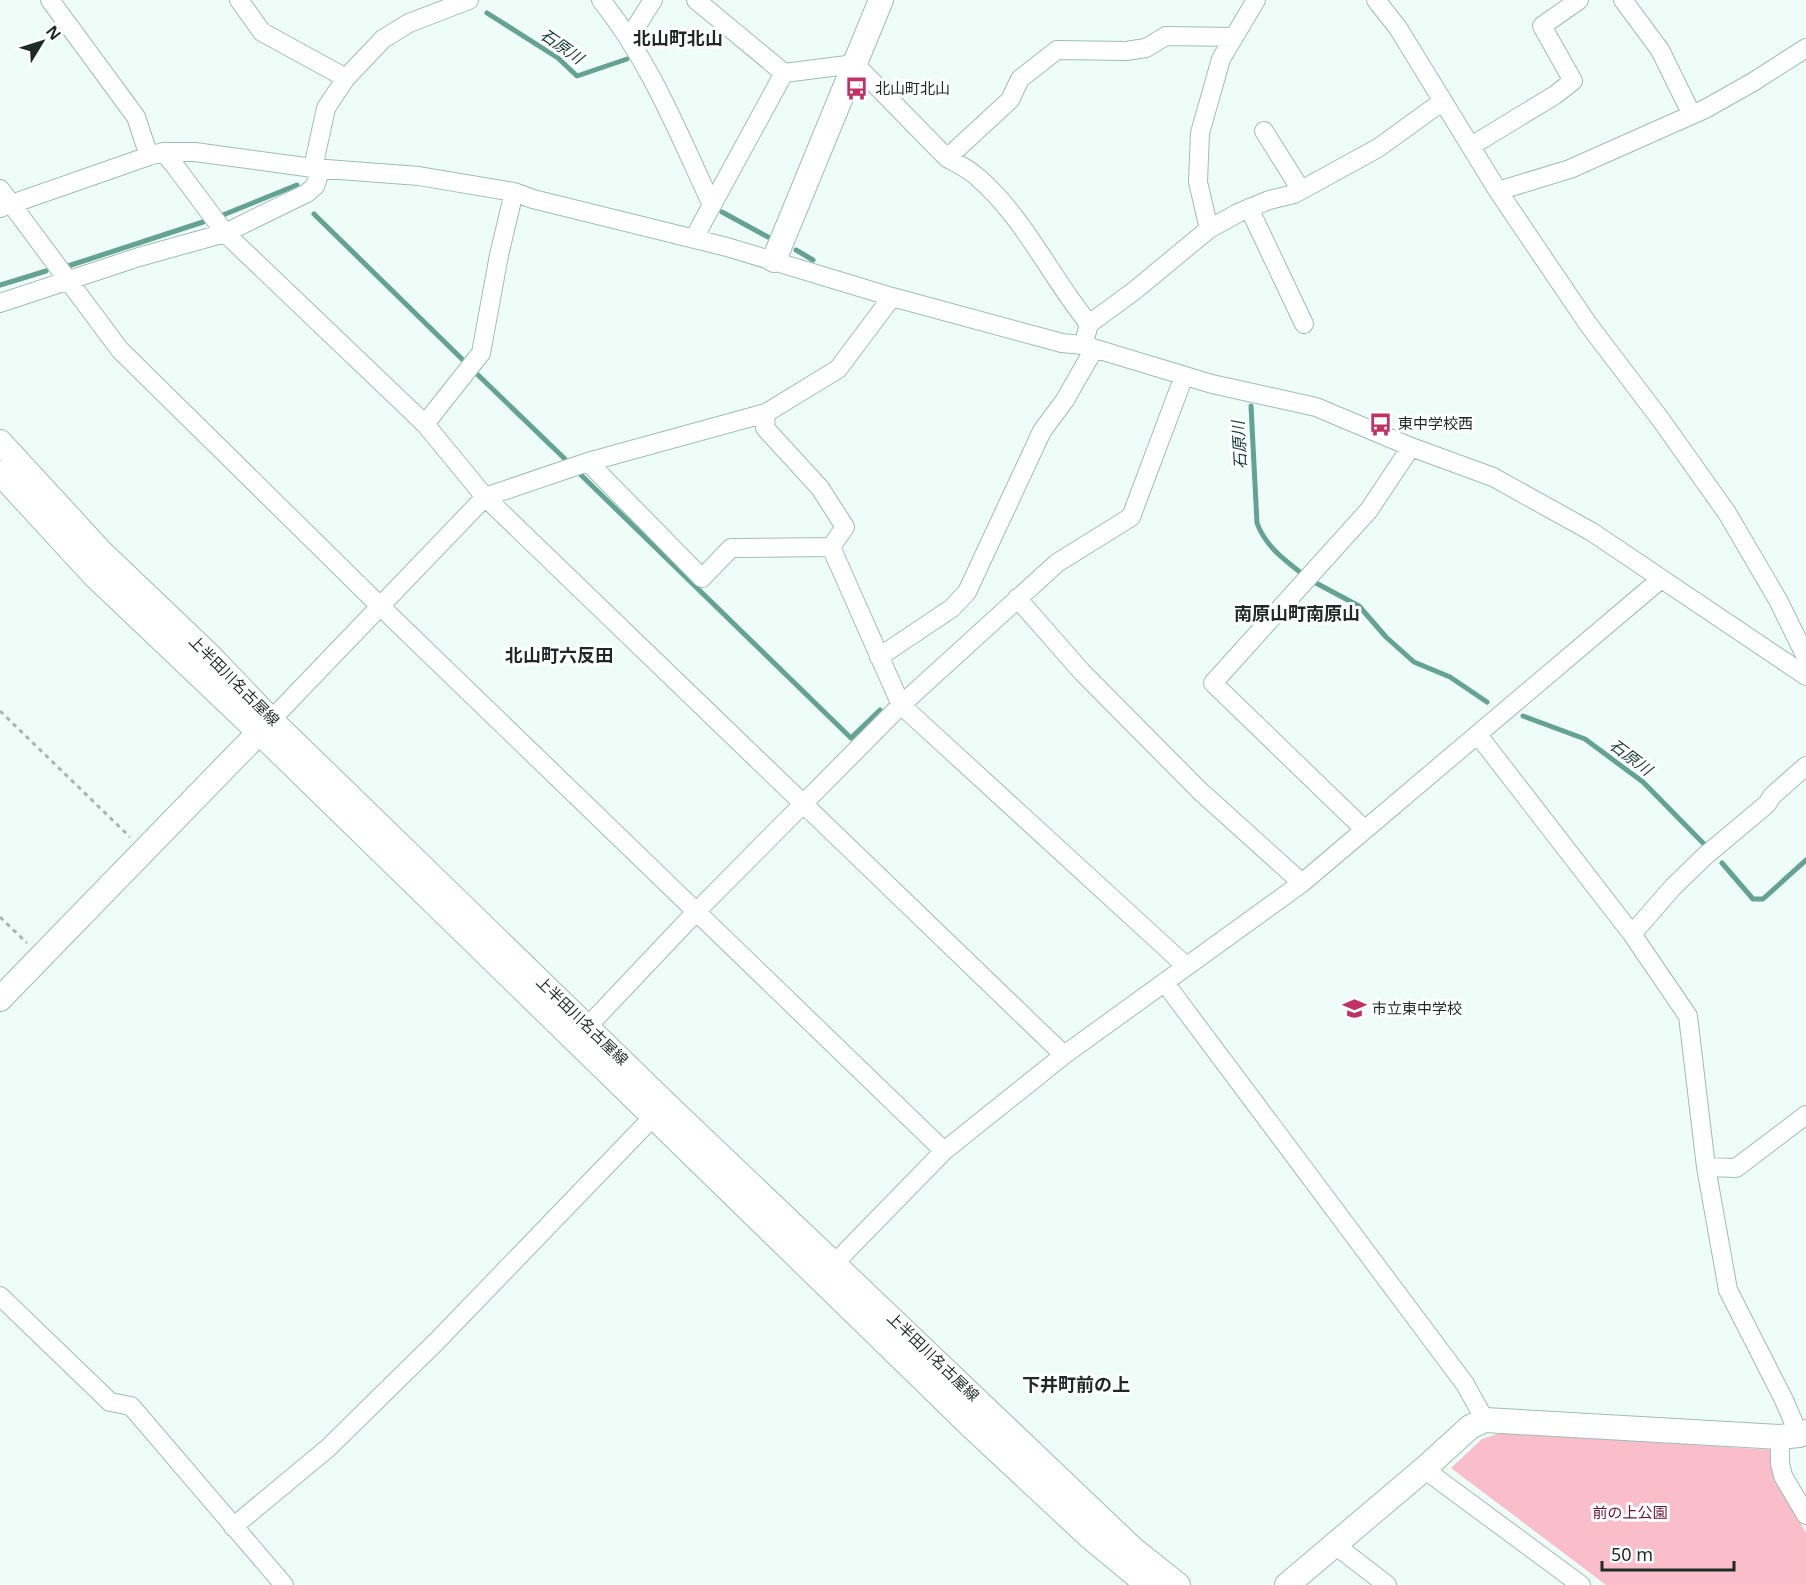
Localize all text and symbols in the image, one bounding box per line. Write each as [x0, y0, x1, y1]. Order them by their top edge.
north arrow [12, 12, 72, 72]
text: N [41, 21, 66, 45]
water label: 石原川 [536, 23, 590, 70]
district label: 北山町北山 [633, 26, 723, 50]
bus stop icon: 北山町北山 [844, 76, 870, 102]
place label: 北山町北山 [875, 78, 950, 98]
bus stop icon: 東中学校西 [1367, 411, 1393, 437]
place label: 東中学校西 [1398, 413, 1473, 433]
water label: 石原川 [1227, 418, 1251, 470]
district label: 南原山町南原山 [1234, 601, 1360, 625]
street label: 上半田川名古屋線 [185, 631, 284, 730]
district label: 北山町六反田 [505, 643, 613, 667]
water label: 石原川 [1605, 734, 1658, 781]
street label: 上半田川名古屋線 [533, 971, 633, 1069]
school or university icon: 市立東中学校 [1341, 996, 1367, 1022]
place label: 市立東中学校 [1372, 998, 1462, 1018]
street label: 上半田川名古屋線 [884, 1307, 984, 1405]
district label: 下井町前の上 [1022, 1372, 1130, 1396]
park label: 前の上公園 [1592, 1502, 1668, 1522]
scale bar [1602, 1534, 1734, 1572]
text: 50 m [1611, 1542, 1653, 1566]

